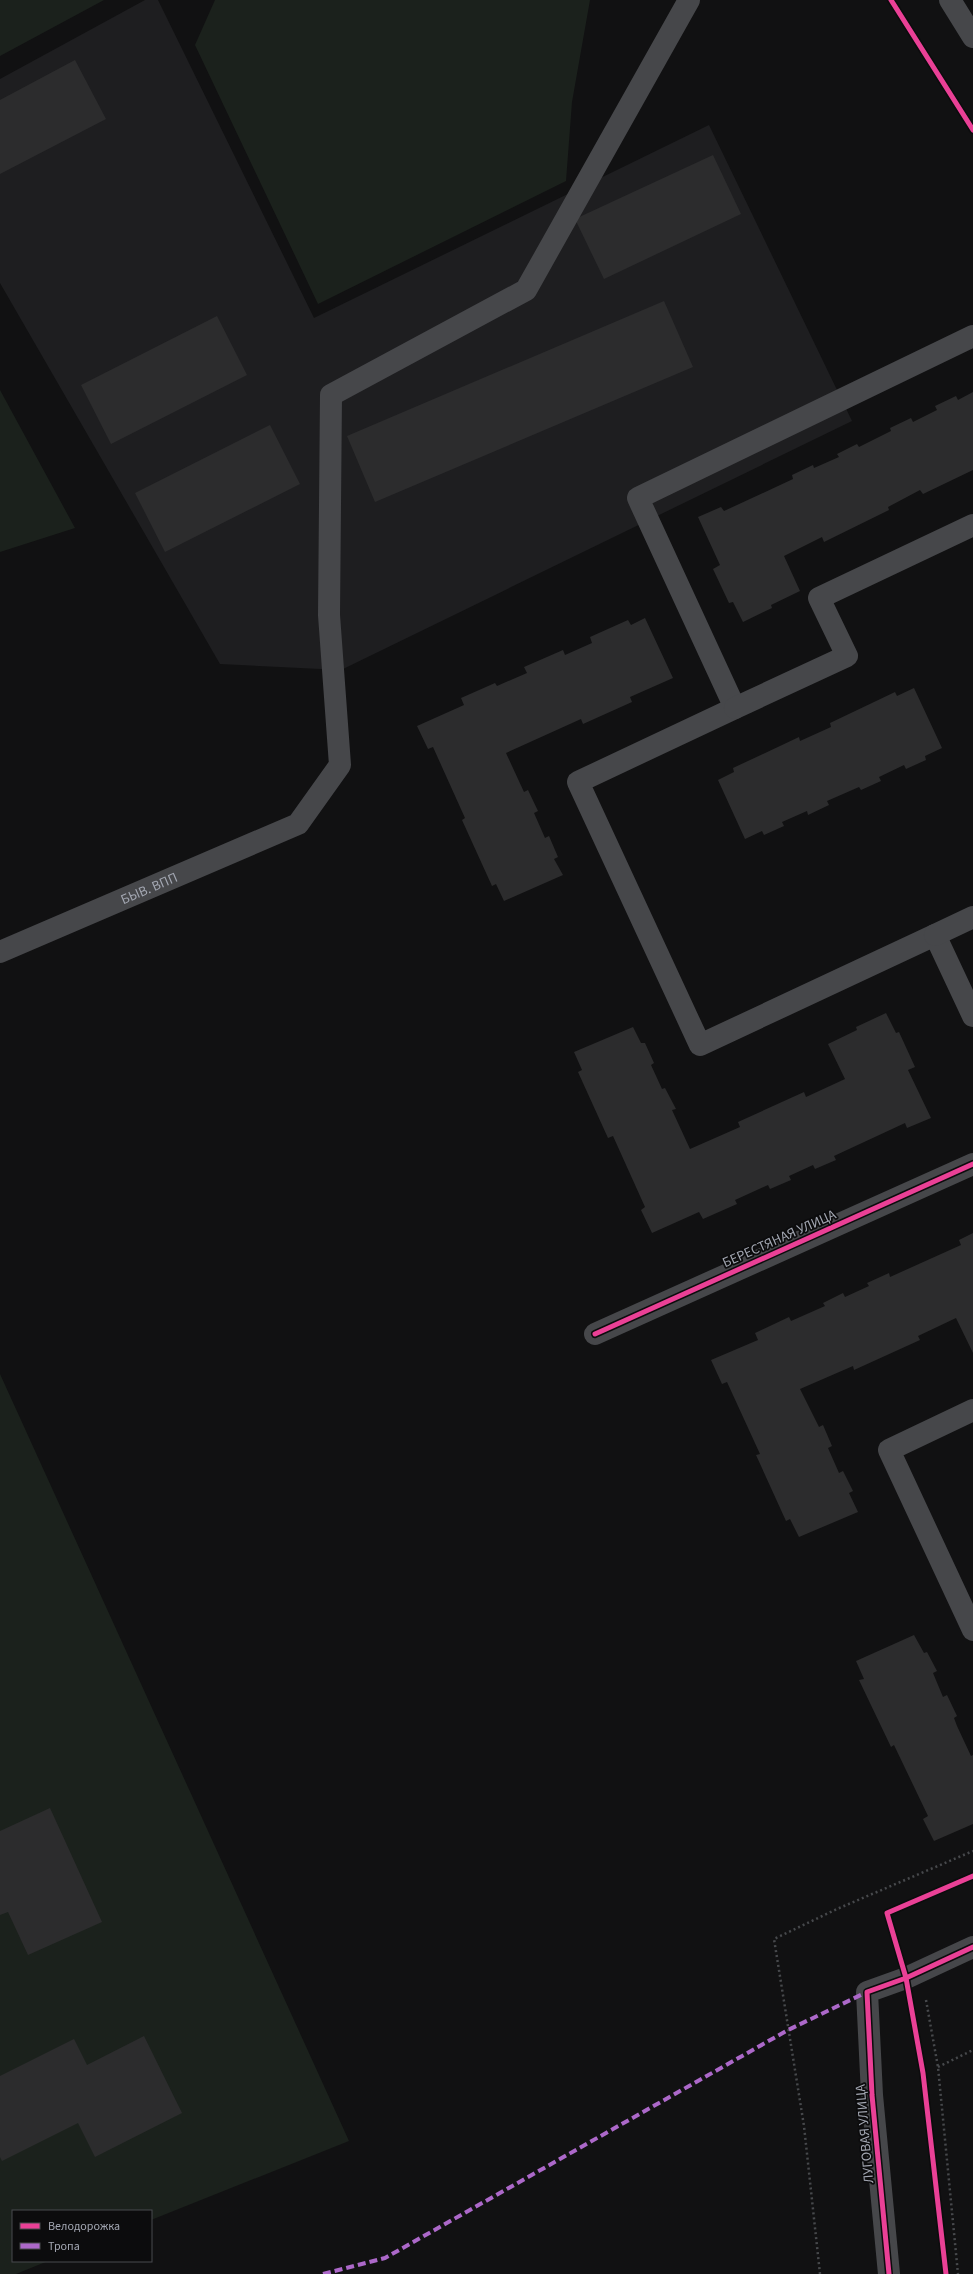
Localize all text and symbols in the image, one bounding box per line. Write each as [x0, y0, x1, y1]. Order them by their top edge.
street label: БЫВ. ВПП [118, 868, 181, 910]
street label: БЕРЕСТЯНАЯ УЛИЦА [719, 1205, 840, 1273]
street label: ЛУГОВАЯ УЛИЦА [851, 2083, 879, 2184]
legend [12, 2210, 152, 2262]
text: Велодорожка [48, 2218, 120, 2235]
text: Тропа [48, 2238, 80, 2255]

